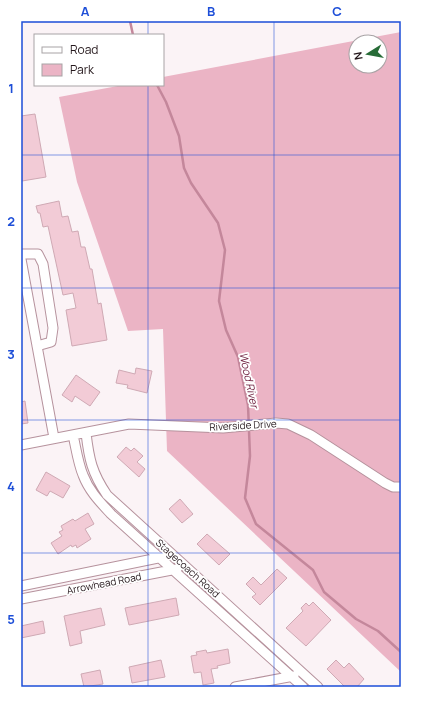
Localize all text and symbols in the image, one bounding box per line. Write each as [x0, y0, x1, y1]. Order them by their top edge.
text: A [81, 2, 90, 20]
text: B [207, 2, 215, 20]
text: C [332, 2, 342, 20]
legend [34, 34, 164, 86]
north arrow [348, 34, 388, 74]
text: Road [70, 41, 98, 58]
text: N [350, 51, 366, 61]
text: Park [70, 61, 95, 78]
text: 1 [8, 79, 14, 97]
text: 2 [7, 212, 15, 230]
text: 3 [7, 345, 15, 363]
water label: Wood River [236, 351, 263, 411]
street label: Riverside Drive [209, 416, 277, 434]
text: 4 [7, 477, 15, 495]
street label: Stagecoach Road [153, 536, 223, 601]
street label: Arrowhead Road [66, 569, 143, 597]
text: 5 [7, 610, 15, 628]

